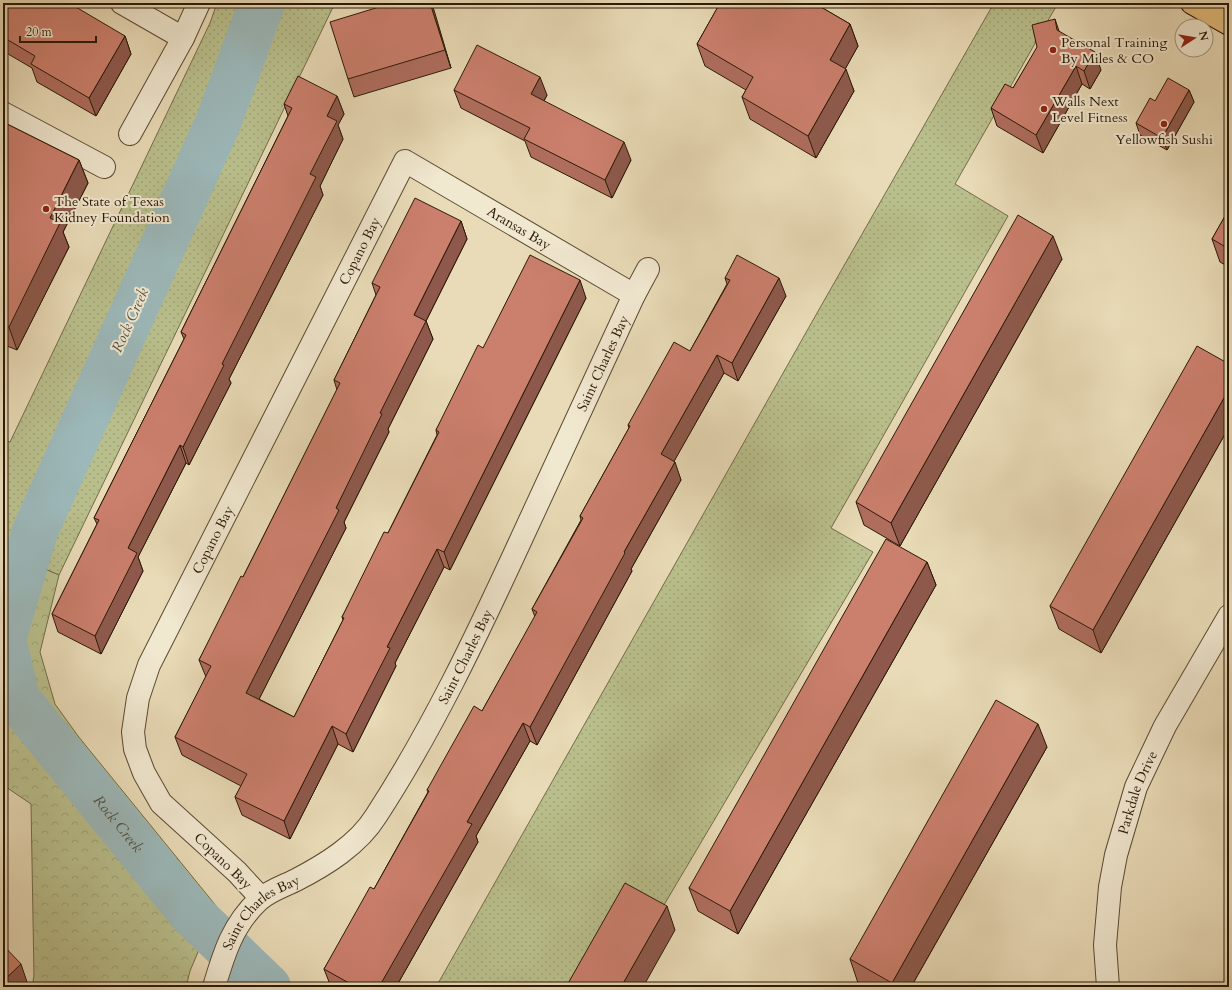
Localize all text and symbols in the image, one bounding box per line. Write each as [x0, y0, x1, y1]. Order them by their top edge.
scale bar [20, 18, 96, 44]
north arrow [1174, 18, 1214, 58]
text: 20 m [26, 24, 53, 40]
text: N [1195, 30, 1212, 43]
place label: Personal Training By Miles & CO [1061, 33, 1168, 68]
marker: Personal Training By Miles & CO [1048, 45, 1058, 55]
place label: Walls Next Level Fitness [1051, 92, 1128, 127]
marker: Walls Next Level Fitness [1039, 104, 1049, 114]
marker: Yellowfish Sushi [1159, 119, 1169, 129]
place label: Yellowfish Sushi [1115, 130, 1213, 149]
place label: The State of Texas Kidney Foundation [54, 192, 170, 227]
street label: Aransas Bay [484, 202, 555, 254]
marker: The State of Texas Kidney Foundation [41, 204, 51, 214]
street label: Copano Bay [334, 213, 385, 288]
water label: Rock Creek [107, 284, 153, 355]
street label: Saint Charles Bay [572, 311, 633, 414]
street label: Copano Bay [187, 502, 238, 577]
street label: Saint Charles Bay [433, 605, 497, 707]
street label: Parkdale Drive [1113, 747, 1161, 836]
water label: Rock Creek [89, 791, 148, 857]
street label: Copano Bay [190, 828, 257, 894]
street label: Saint Charles Bay [218, 870, 303, 953]

